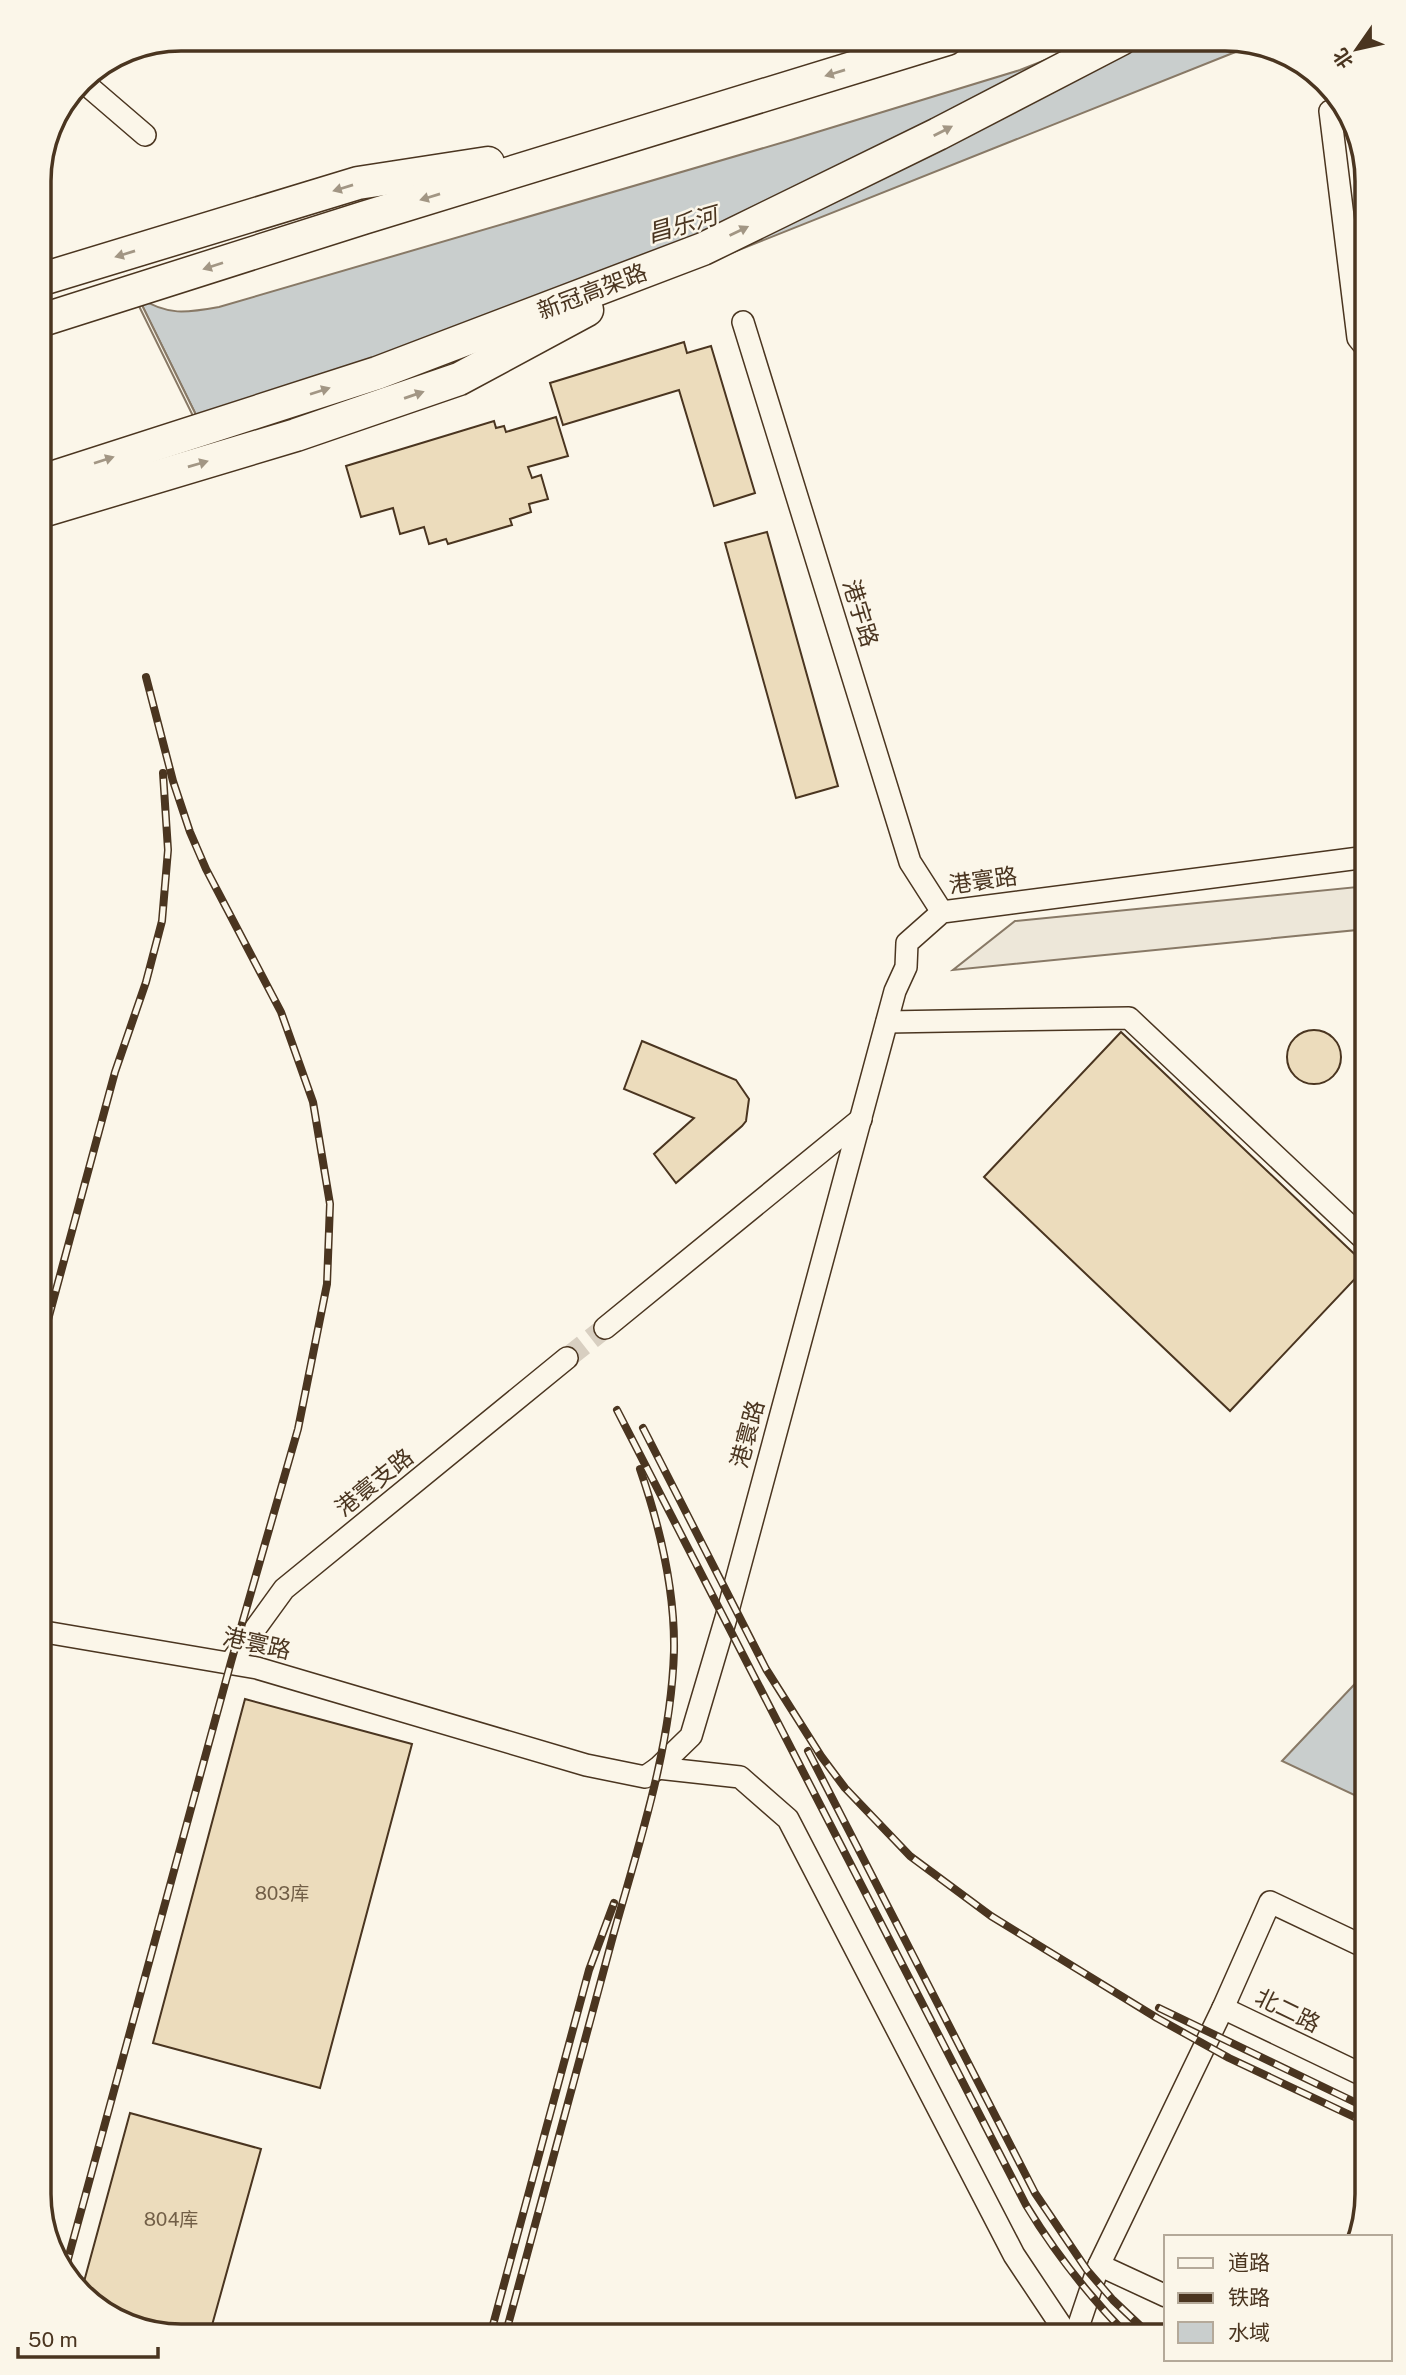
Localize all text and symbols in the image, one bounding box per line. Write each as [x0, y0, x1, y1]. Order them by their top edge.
north arrow [1322, 14, 1392, 84]
text: 北 [1328, 44, 1357, 73]
one-way arrow [824, 69, 845, 79]
one-way arrow [933, 126, 953, 137]
one-way arrow [332, 184, 353, 194]
one-way arrow [419, 193, 440, 203]
water label: 昌乐河 [644, 200, 724, 247]
one-way arrow [729, 226, 749, 237]
one-way arrow [114, 250, 135, 260]
street label: 新冠高架路 [533, 258, 651, 324]
one-way arrow [202, 261, 223, 271]
one-way arrow [310, 385, 331, 395]
one-way arrow [404, 389, 425, 399]
one-way arrow [93, 455, 114, 465]
one-way arrow [188, 458, 209, 468]
street label: 港宇路 [838, 576, 884, 650]
street label: 港寰路 [947, 862, 1019, 898]
street label: 港寰路 [725, 1397, 769, 1471]
street label: 港寰支路 [330, 1443, 418, 1521]
street label: 港寰路 [220, 1622, 294, 1664]
house number: 803库 [255, 1882, 309, 1904]
street label: 北二路 [1251, 1983, 1325, 2037]
house number: 804库 [144, 2208, 198, 2230]
legend [1164, 2235, 1392, 2361]
text: 道路 [1228, 2250, 1270, 2275]
text: 铁路 [1228, 2285, 1270, 2310]
scale bar [18, 2316, 158, 2360]
text: 水域 [1228, 2320, 1270, 2345]
text: 50 m [28, 2327, 78, 2352]

